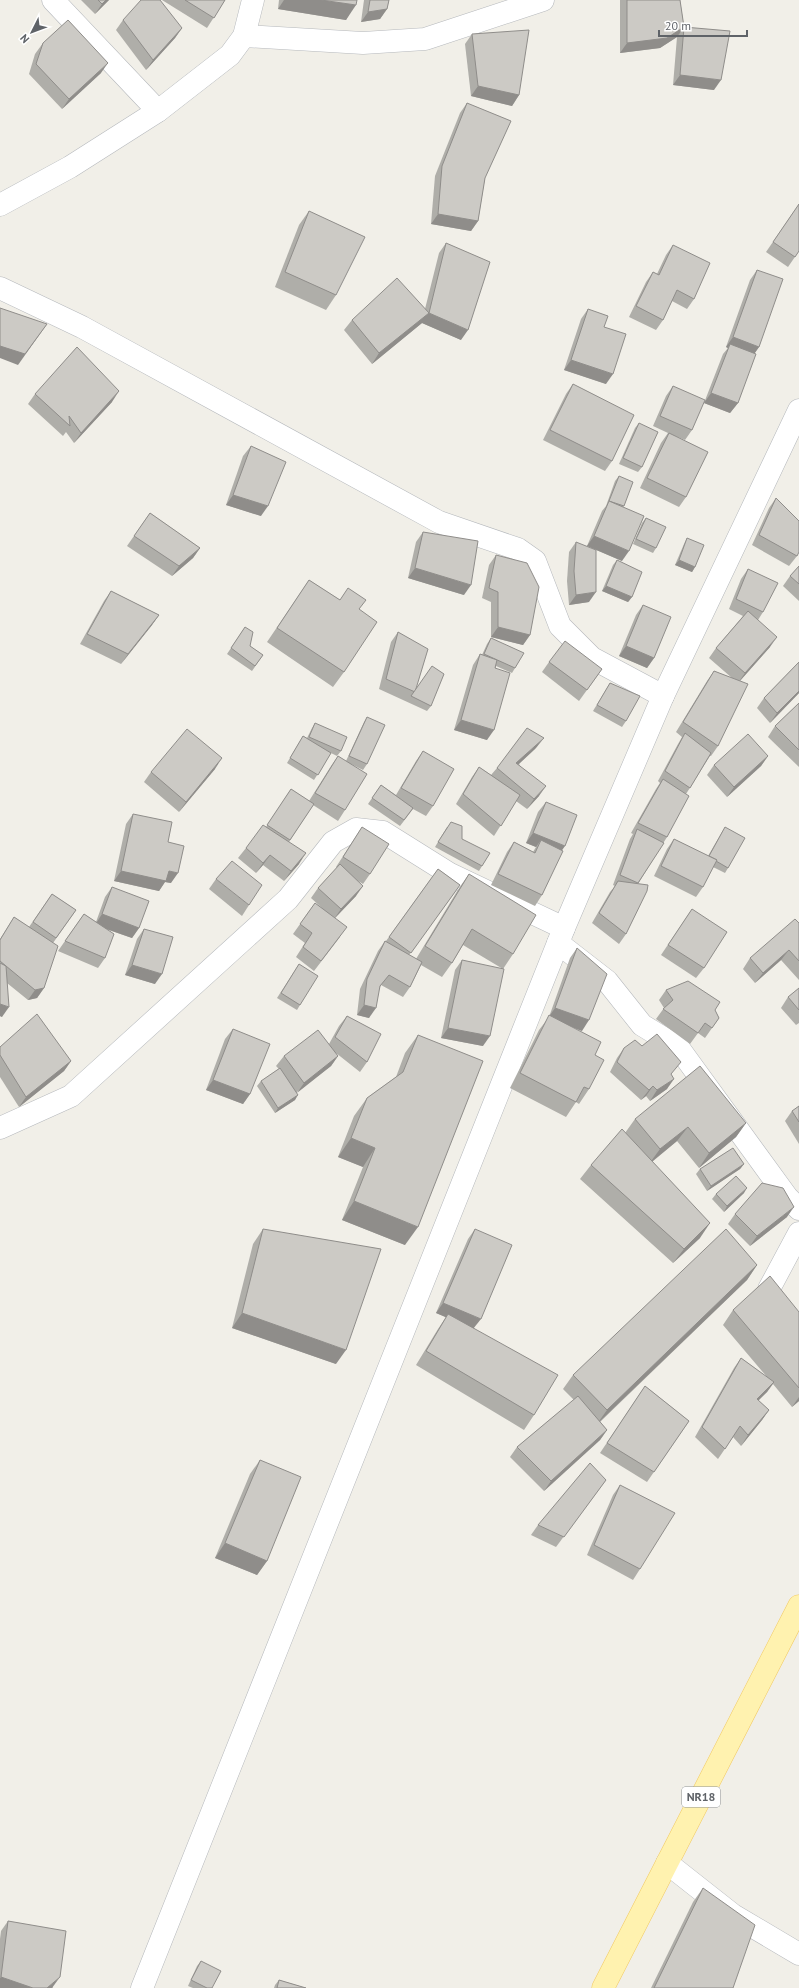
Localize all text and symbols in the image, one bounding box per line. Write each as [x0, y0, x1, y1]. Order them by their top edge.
north arrow [12, 12, 52, 52]
scale bar [659, 12, 747, 38]
text: 20 m [665, 18, 691, 33]
text: N [17, 31, 32, 46]
road number: NR18 [682, 1787, 720, 1807]

